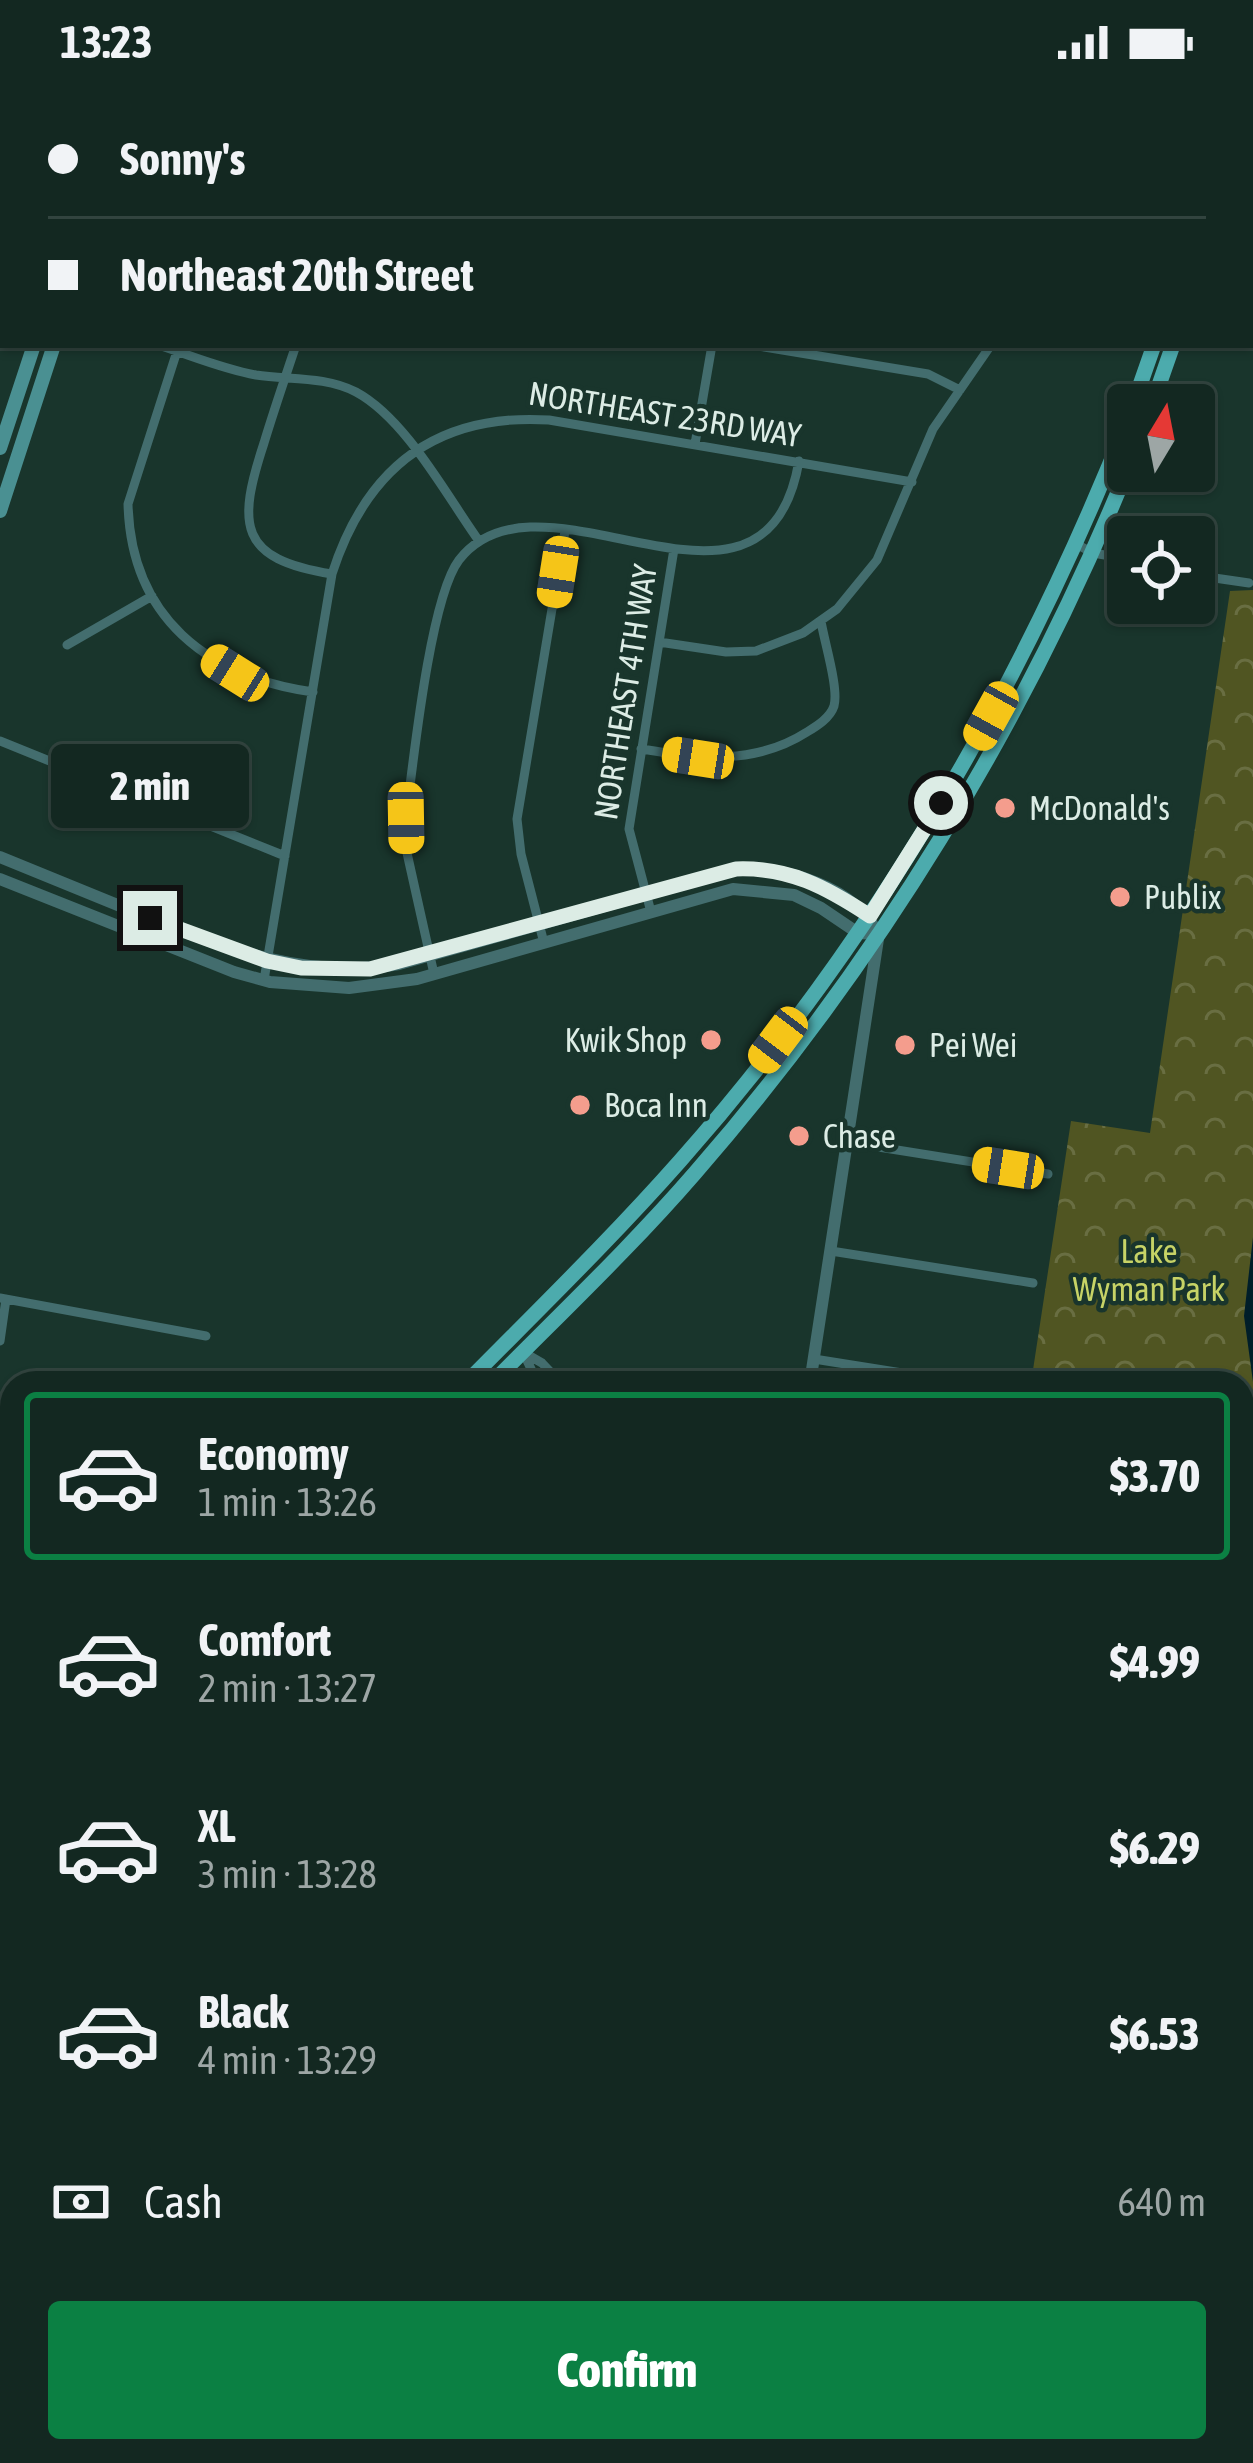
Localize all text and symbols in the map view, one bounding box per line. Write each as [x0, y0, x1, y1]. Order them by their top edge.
text: 13:23 [60, 16, 153, 68]
text: Sonny's [120, 133, 246, 185]
text: Northeast 20th Street [120, 249, 474, 301]
street label: NORTHEAST 23RD WAY [526, 374, 804, 454]
north arrow [1107, 384, 1215, 492]
map controls [1107, 384, 1215, 624]
button: locate [1107, 516, 1215, 624]
car [535, 534, 581, 610]
street label: NORTHEAST 4TH WAY [586, 561, 664, 822]
car [195, 639, 275, 707]
car [958, 676, 1024, 756]
car [660, 735, 736, 781]
callout: 2 min [51, 744, 249, 828]
text: 2 min [110, 764, 190, 808]
route start [914, 776, 968, 830]
car [387, 782, 425, 854]
place label: McDonald's [1029, 789, 1170, 827]
marker: McDonald's [992, 795, 1018, 821]
place label: Publix [1144, 878, 1221, 916]
marker: Publix [1107, 884, 1133, 910]
route end [123, 891, 177, 945]
car [742, 1000, 814, 1080]
place label: Kwik Shop [564, 1021, 687, 1059]
place label: Pei Wei [929, 1026, 1017, 1064]
marker: Kwik Shop [698, 1027, 724, 1053]
marker: Pei Wei [892, 1032, 918, 1058]
place label: Boca Inn [604, 1086, 708, 1124]
marker: Boca Inn [567, 1092, 593, 1118]
place label: Chase [823, 1117, 896, 1155]
marker: Chase [786, 1123, 812, 1149]
car [970, 1145, 1046, 1191]
park label: Lake Wyman Park [1073, 1232, 1225, 1308]
icon: car [54, 1422, 162, 1530]
text: Economy [198, 1428, 349, 1480]
text: $3.70 [1110, 1450, 1200, 1502]
text: 1 min · 13:26 [198, 1480, 377, 1524]
icon: car [54, 1608, 162, 1716]
text: Comfort [198, 1614, 331, 1666]
text: $4.99 [1110, 1636, 1200, 1688]
text: 2 min · 13:27 [198, 1666, 377, 1710]
icon: car [54, 1794, 162, 1902]
text: XL [198, 1800, 236, 1852]
text: $6.29 [1110, 1822, 1200, 1874]
text: 3 min · 13:28 [198, 1852, 377, 1896]
icon: car [54, 1980, 162, 2088]
text: Black [198, 1986, 289, 2038]
text: $6.53 [1110, 2008, 1200, 2060]
text: 4 min · 13:29 [198, 2038, 377, 2082]
icon: cash [48, 2169, 114, 2235]
text: Cash [144, 2176, 223, 2228]
text: 640 m [1118, 2180, 1206, 2224]
button: Confirm [48, 2301, 1206, 2439]

